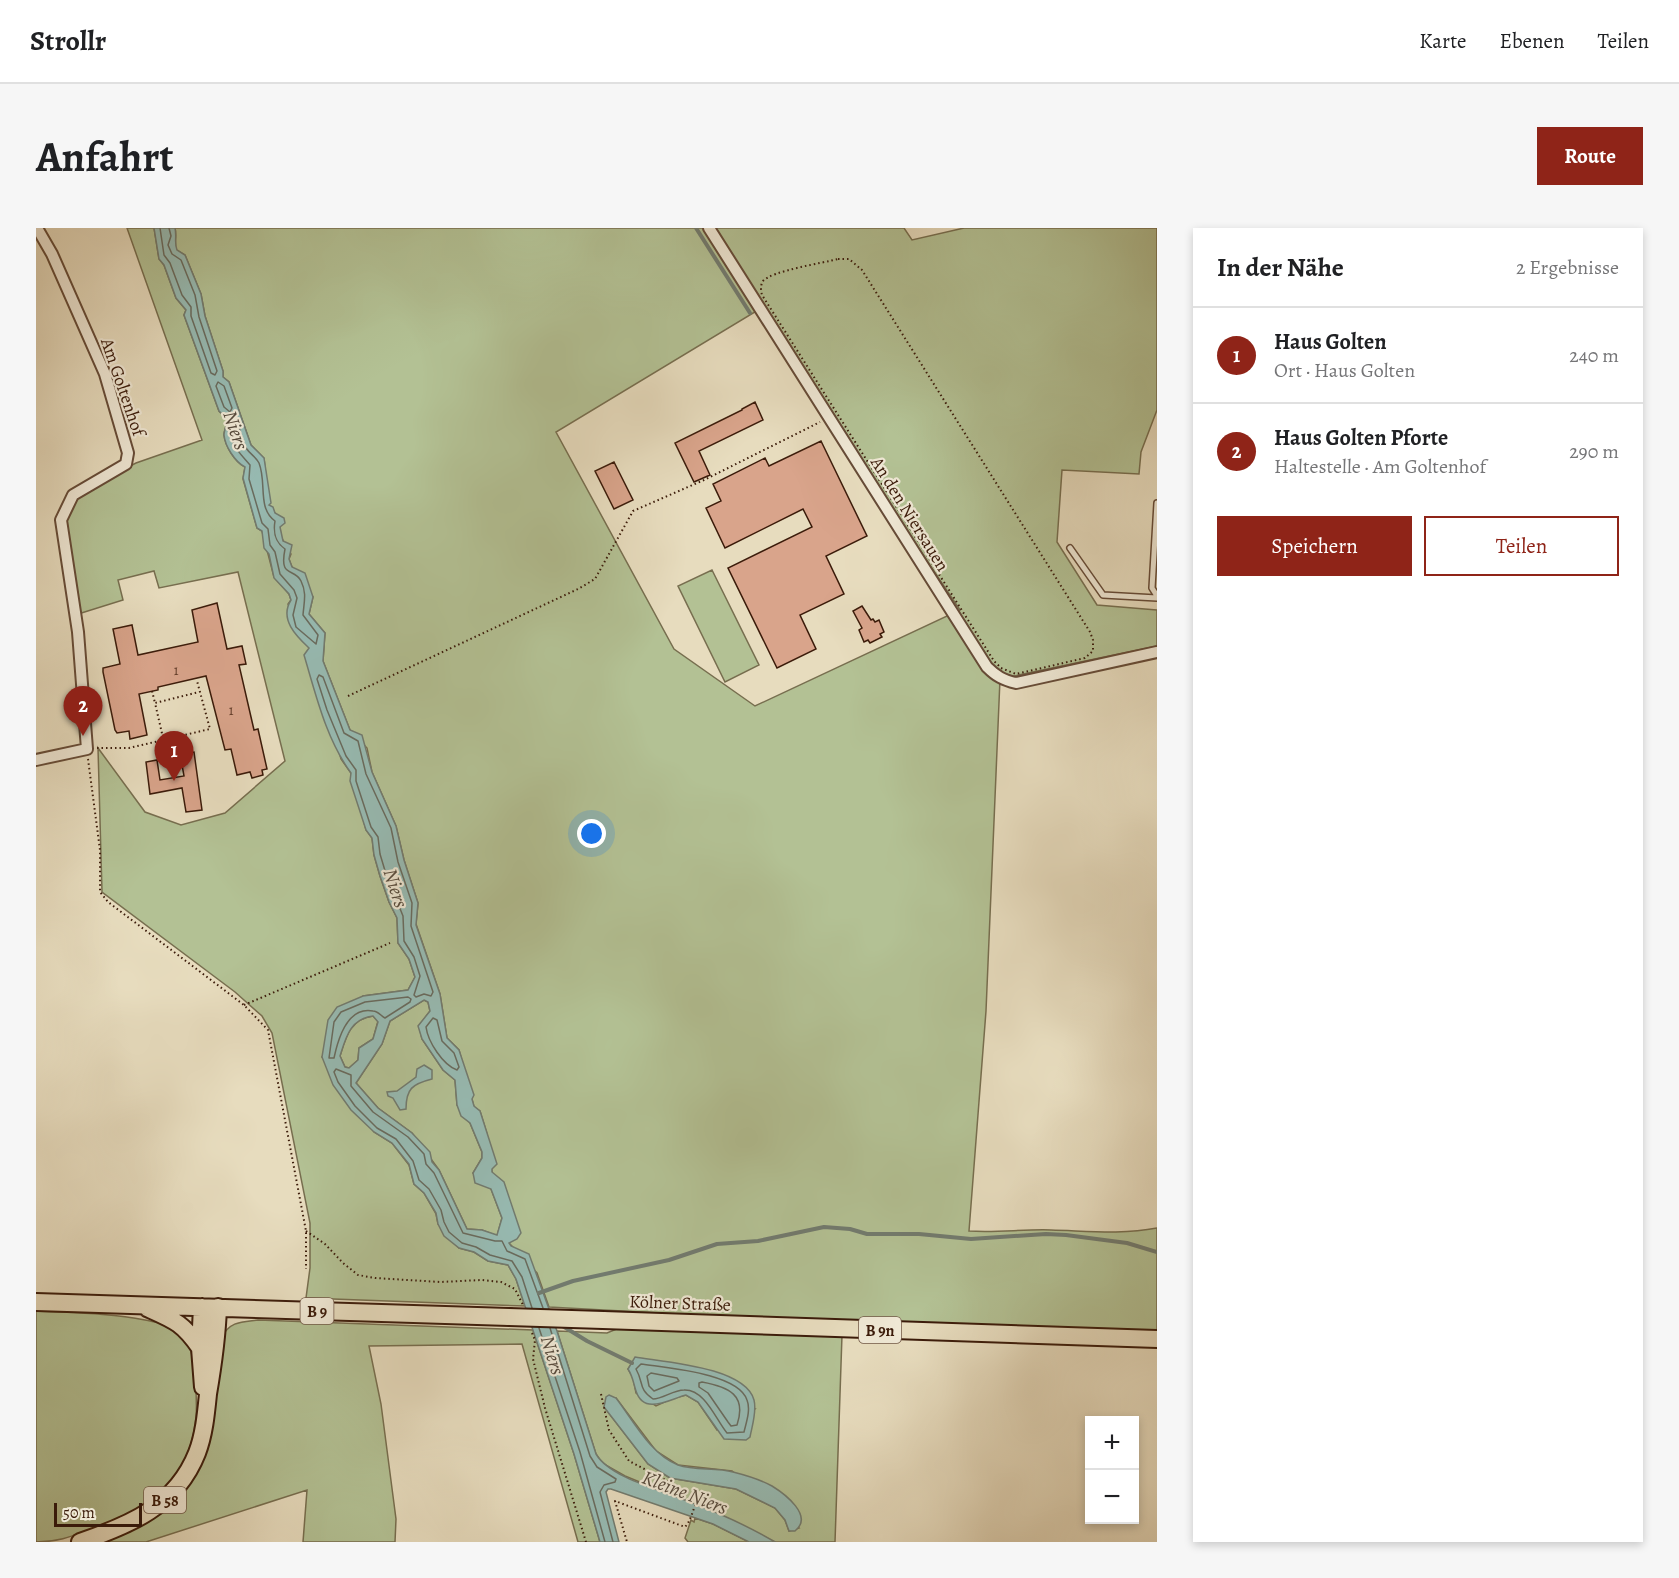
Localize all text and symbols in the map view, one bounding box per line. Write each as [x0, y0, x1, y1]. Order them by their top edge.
text: Strollr [30, 22, 106, 60]
text: Karte [1419, 27, 1467, 55]
text: Ebenen [1500, 27, 1564, 55]
text: Teilen [1597, 27, 1649, 55]
button: Route [1537, 127, 1643, 185]
text: Anfahrt [36, 128, 173, 185]
text: In der Nähe [1217, 250, 1344, 285]
text: 2 Ergebnisse [1516, 254, 1619, 281]
text: Haus Golten [1274, 327, 1387, 357]
street label: Am Goltenhof [95, 334, 152, 442]
text: 1 [1233, 342, 1240, 369]
text: 240 m [1569, 342, 1619, 369]
text: Ort · Haus Golten [1274, 357, 1415, 384]
water label: Niers [216, 407, 255, 454]
text: Haus Golten Pforte [1274, 423, 1448, 453]
text: 2 [1232, 438, 1241, 465]
text: 290 m [1569, 438, 1619, 465]
street label: An den Niersauen [865, 451, 955, 576]
text: Haltestelle · Am Goltenhof [1274, 453, 1486, 480]
button: Speichern [1217, 516, 1412, 576]
button: Teilen [1424, 516, 1619, 576]
house number: 1 [173, 660, 179, 680]
pin: 2 [64, 686, 102, 736]
house number: 1 [228, 700, 234, 720]
pin: 1 [154, 732, 194, 781]
your location [577, 819, 606, 848]
water label: Niers [377, 865, 415, 911]
street label: Kölner Straße [629, 1289, 731, 1317]
road number: B 9 [300, 1298, 334, 1324]
road number: B 9n [859, 1317, 901, 1343]
water label: Niers [534, 1332, 571, 1378]
map controls [1085, 1416, 1139, 1524]
button: + [1085, 1416, 1139, 1470]
water label: Kleine Niers [638, 1464, 732, 1521]
button: − [1085, 1470, 1139, 1524]
road number: B 58 [144, 1487, 186, 1513]
scale bar [54, 1500, 142, 1528]
text: 50 m [63, 1502, 95, 1524]

